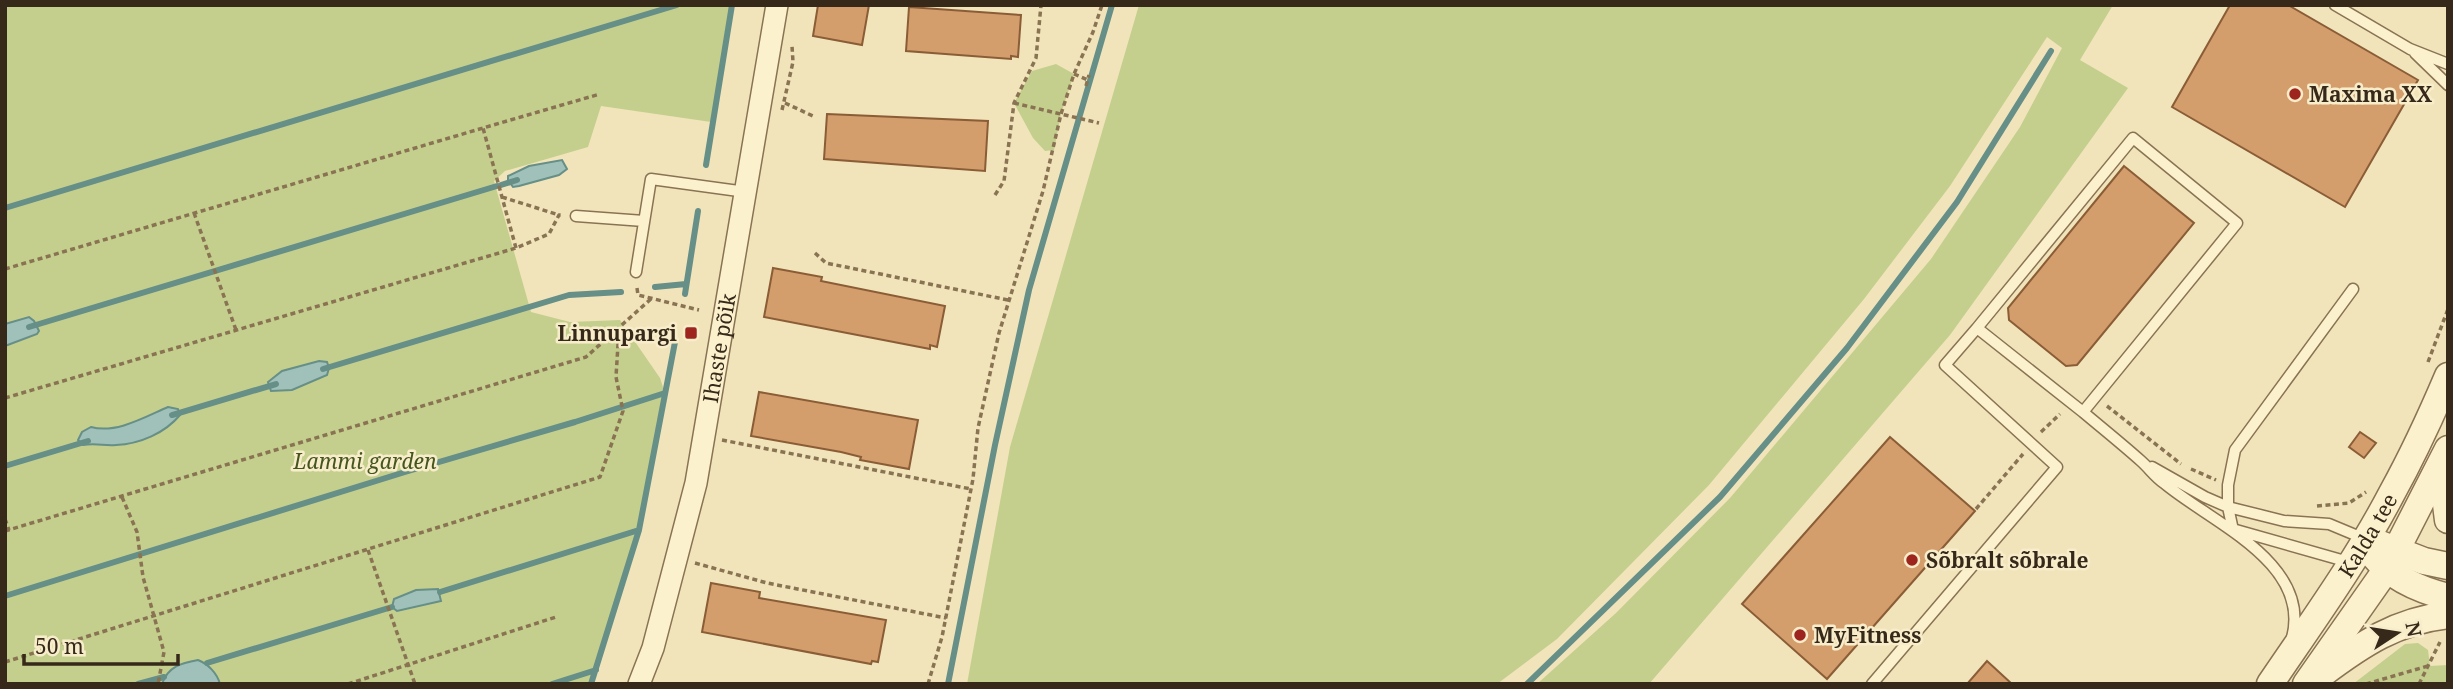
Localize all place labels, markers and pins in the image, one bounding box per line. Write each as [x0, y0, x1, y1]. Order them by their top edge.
place label: Maxima XX [2309, 80, 2433, 108]
marker: Maxima XX [2287, 86, 2303, 102]
place label: Linnupargi [558, 319, 678, 347]
marker: Linnupargi [683, 325, 699, 341]
place label: Sõbralt sõbrale [1926, 546, 2088, 574]
marker: Sõbralt sõbrale [1904, 552, 1920, 568]
place label: MyFitness [1814, 621, 1921, 649]
marker: MyFitness [1792, 627, 1808, 643]

